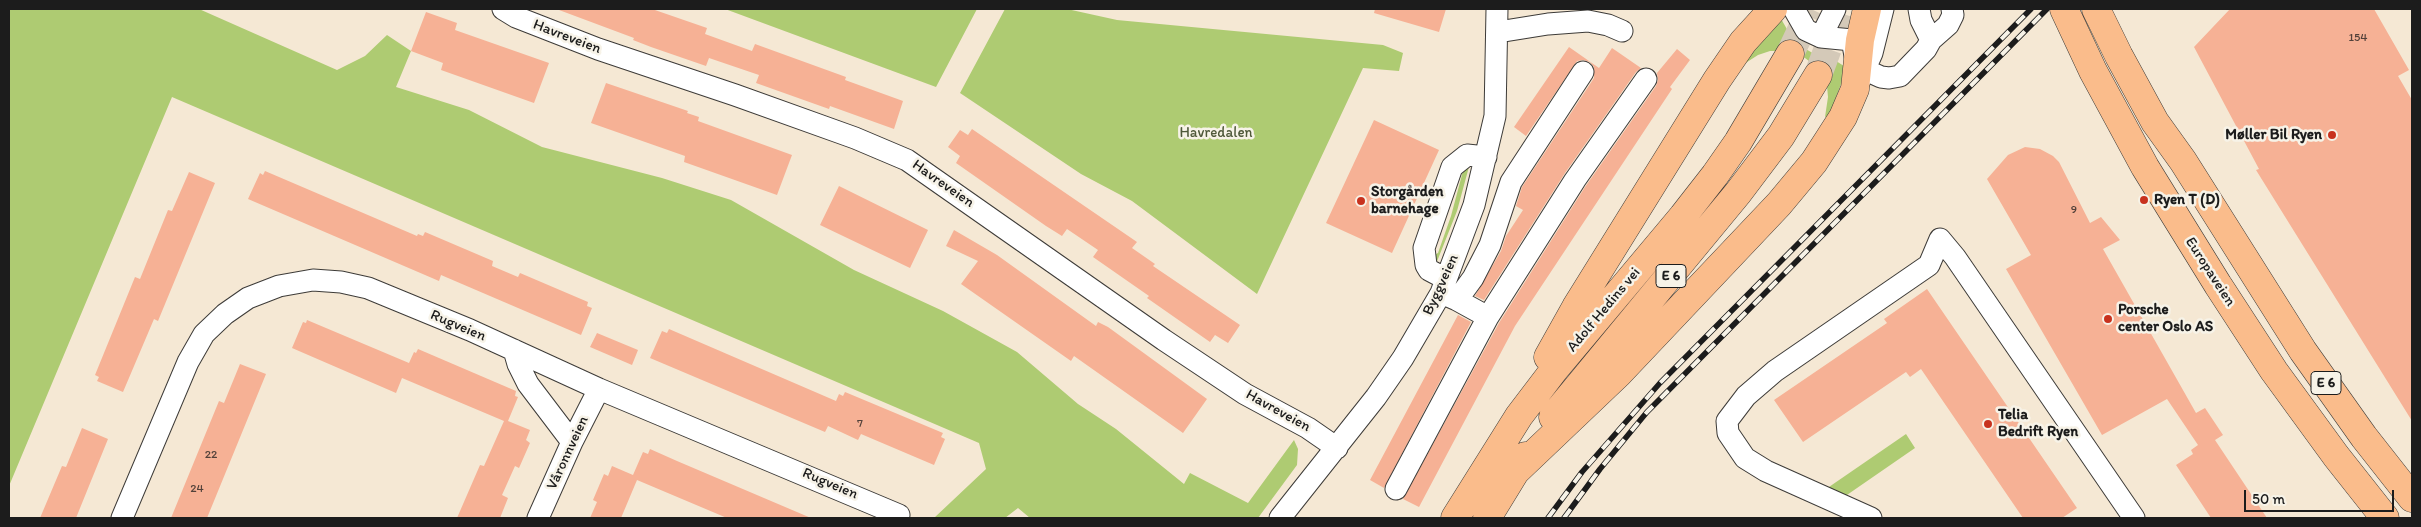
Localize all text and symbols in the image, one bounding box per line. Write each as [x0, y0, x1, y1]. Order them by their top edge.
street label: Havreveien [530, 16, 604, 58]
house number: 154 [2348, 31, 2368, 45]
park label: Havredalen [1179, 124, 1253, 142]
place label: Møller Bil Ryen [2225, 126, 2322, 144]
marker: Møller Bil Ryen [2326, 129, 2338, 141]
street label: Havreveien [909, 156, 977, 212]
place label: Storgården barnehage [1371, 183, 1444, 218]
place label: Ryen T (D) [2154, 191, 2220, 209]
marker: Ryen T (D) [2138, 194, 2150, 206]
marker: Storgården barnehage [1355, 195, 1367, 207]
house number: 9 [2071, 203, 2077, 217]
street label: Europaveien [2181, 234, 2239, 310]
street label: Byggveien [1419, 252, 1463, 318]
street label: Adolf Hedins vei [1563, 264, 1645, 356]
road number: E 6 [1656, 264, 1686, 288]
place label: Porsche center Oslo AS [2118, 301, 2213, 336]
street label: Rugveien [428, 306, 488, 346]
marker: Porsche center Oslo AS [2102, 313, 2114, 325]
road number: E 6 [2311, 372, 2341, 394]
street label: Havreveien [1242, 386, 1314, 436]
place label: Telia Bedrift Ryen [1998, 406, 2078, 441]
street label: Våronnveien [543, 413, 593, 493]
house number: 7 [857, 417, 863, 431]
marker: Telia Bedrift Ryen [1982, 418, 1994, 430]
house number: 22 [205, 448, 217, 462]
street label: Rugveien [800, 464, 860, 504]
scale bar [2246, 480, 2396, 512]
house number: 24 [190, 482, 204, 496]
text: 50 m [2252, 490, 2285, 508]

